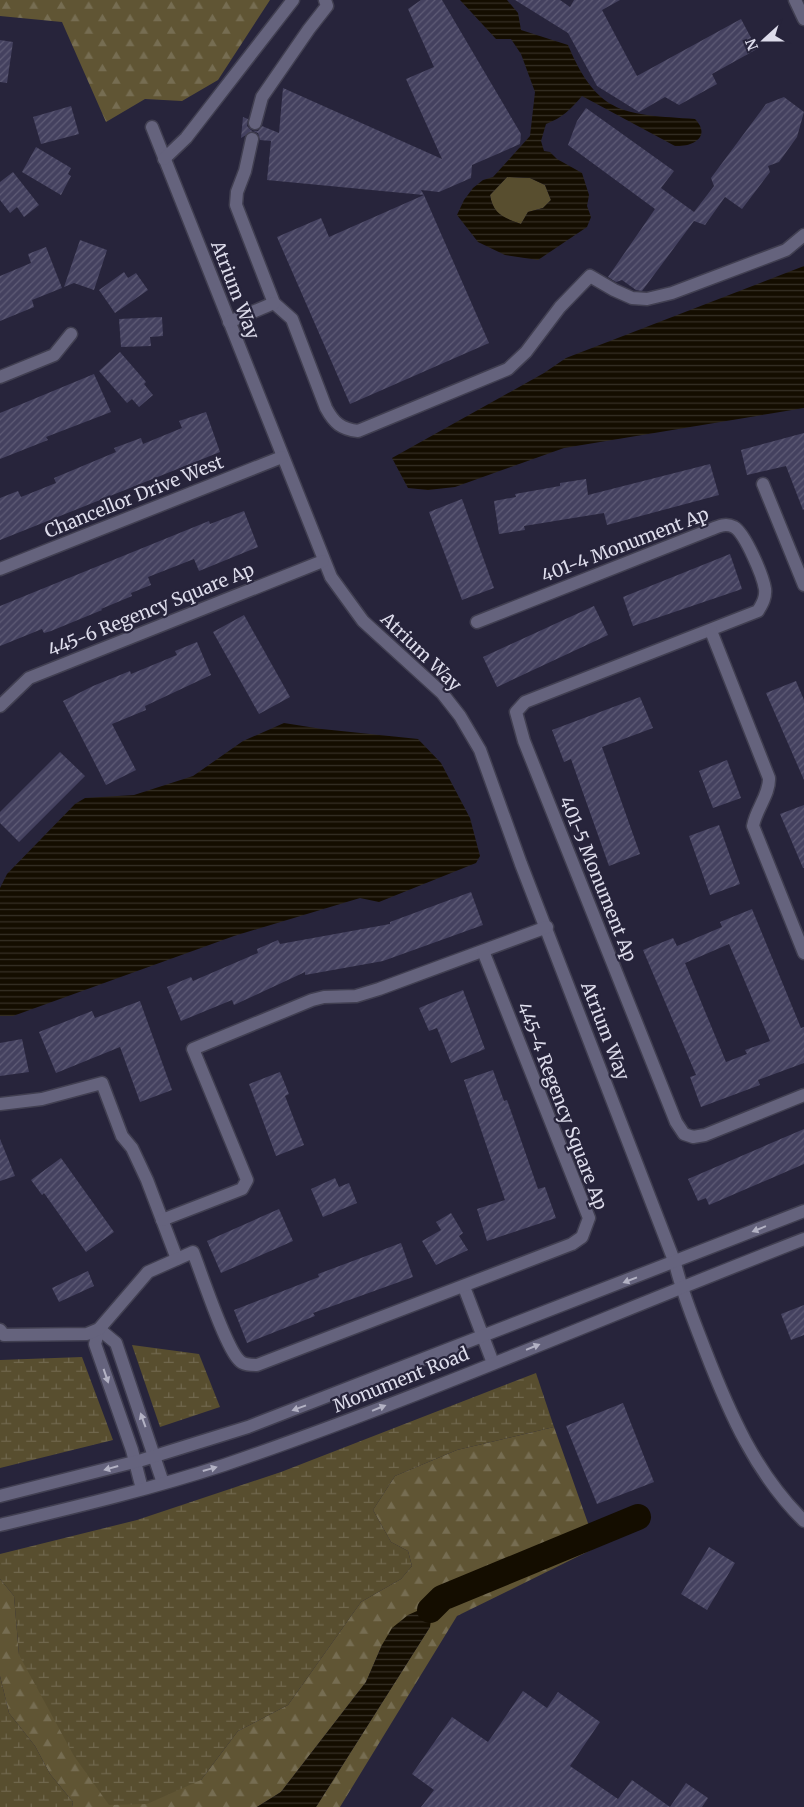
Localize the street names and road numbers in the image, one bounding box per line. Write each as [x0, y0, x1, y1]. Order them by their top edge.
street label: Atrium Way [206, 236, 265, 343]
street label: Chancellor Drive West [41, 450, 227, 543]
street label: 401-4 Monument Ap [538, 502, 712, 587]
street label: 445-6 Regency Square Ap [44, 558, 257, 661]
street label: Atrium Way [375, 607, 467, 696]
street label: 401-5 Monument Ap [555, 793, 642, 965]
street label: Atrium Way [576, 977, 635, 1084]
street label: 445-4 Regency Square Ap [512, 999, 613, 1213]
street label: Monument Road [329, 1342, 472, 1417]

